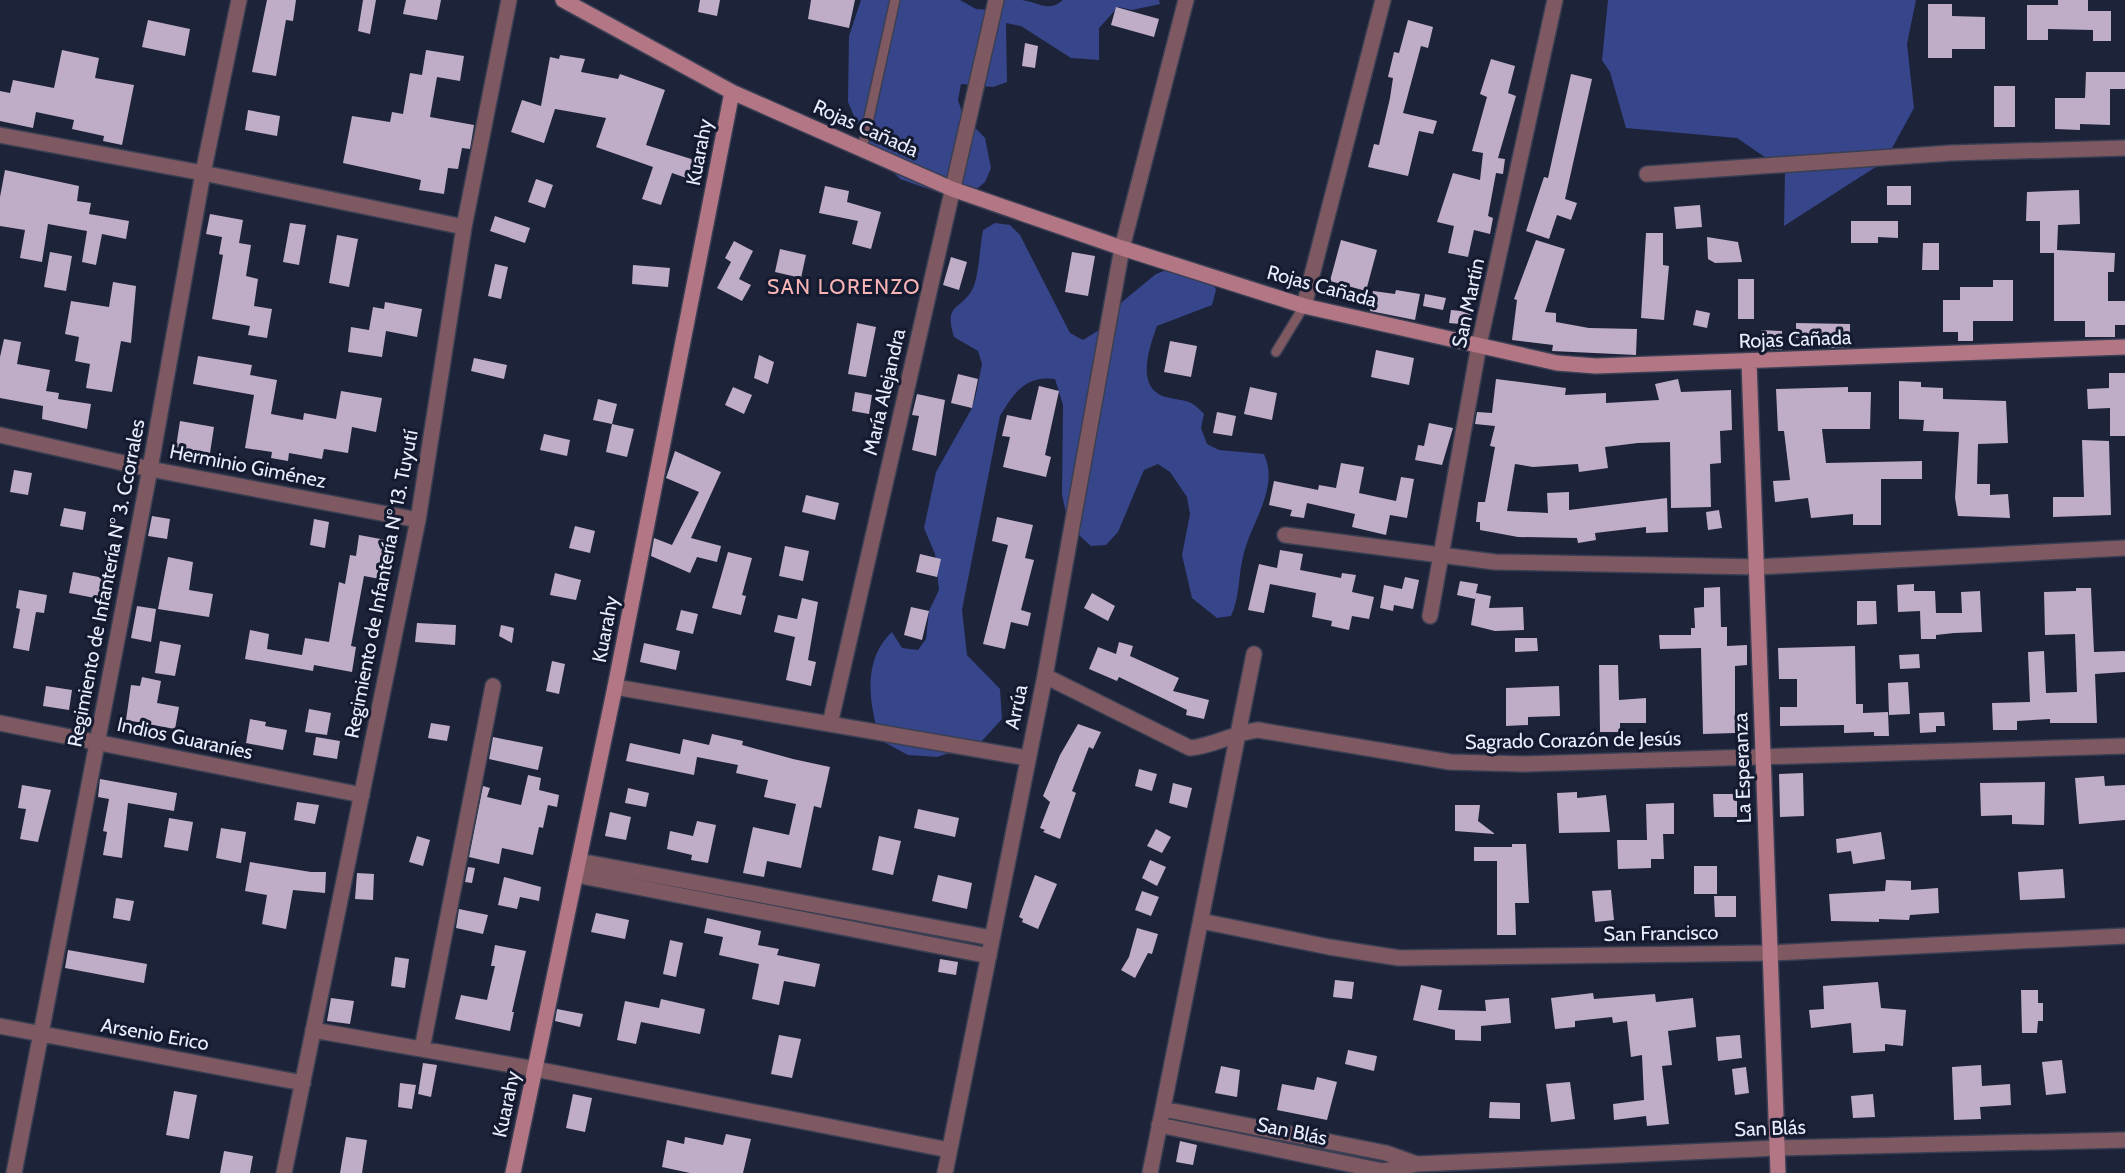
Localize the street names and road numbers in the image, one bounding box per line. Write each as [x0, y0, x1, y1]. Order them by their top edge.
street label: Rojas Cañada [810, 94, 923, 162]
street label: Kuarahy [681, 117, 717, 187]
street label: San Martín [1447, 256, 1489, 350]
street label: Rojas Cañada [1264, 260, 1380, 312]
street label: Rojas Cañada [1738, 325, 1852, 353]
street label: María Alejandra [858, 326, 910, 458]
street label: Regimiento de Infantería N° 3. Ccorrales [62, 417, 150, 749]
street label: Regimiento de Infantería N° 13. Tuyutí [339, 428, 423, 740]
street label: Herminio Giménez [168, 439, 328, 493]
street label: Kuarahy [587, 594, 623, 664]
street label: Arrúa [1000, 682, 1033, 732]
street label: Indios Guaraníes [115, 712, 255, 764]
street label: La Esperanza [1728, 712, 1756, 824]
street label: Sagrado Corazón de Jesús [1465, 726, 1681, 754]
street label: San Francisco [1603, 920, 1719, 946]
street label: Arsenio Erico [99, 1013, 211, 1055]
street label: Kuarahy [487, 1069, 525, 1139]
street label: San Blás [1255, 1112, 1329, 1150]
street label: San Blás [1734, 1115, 1806, 1141]

